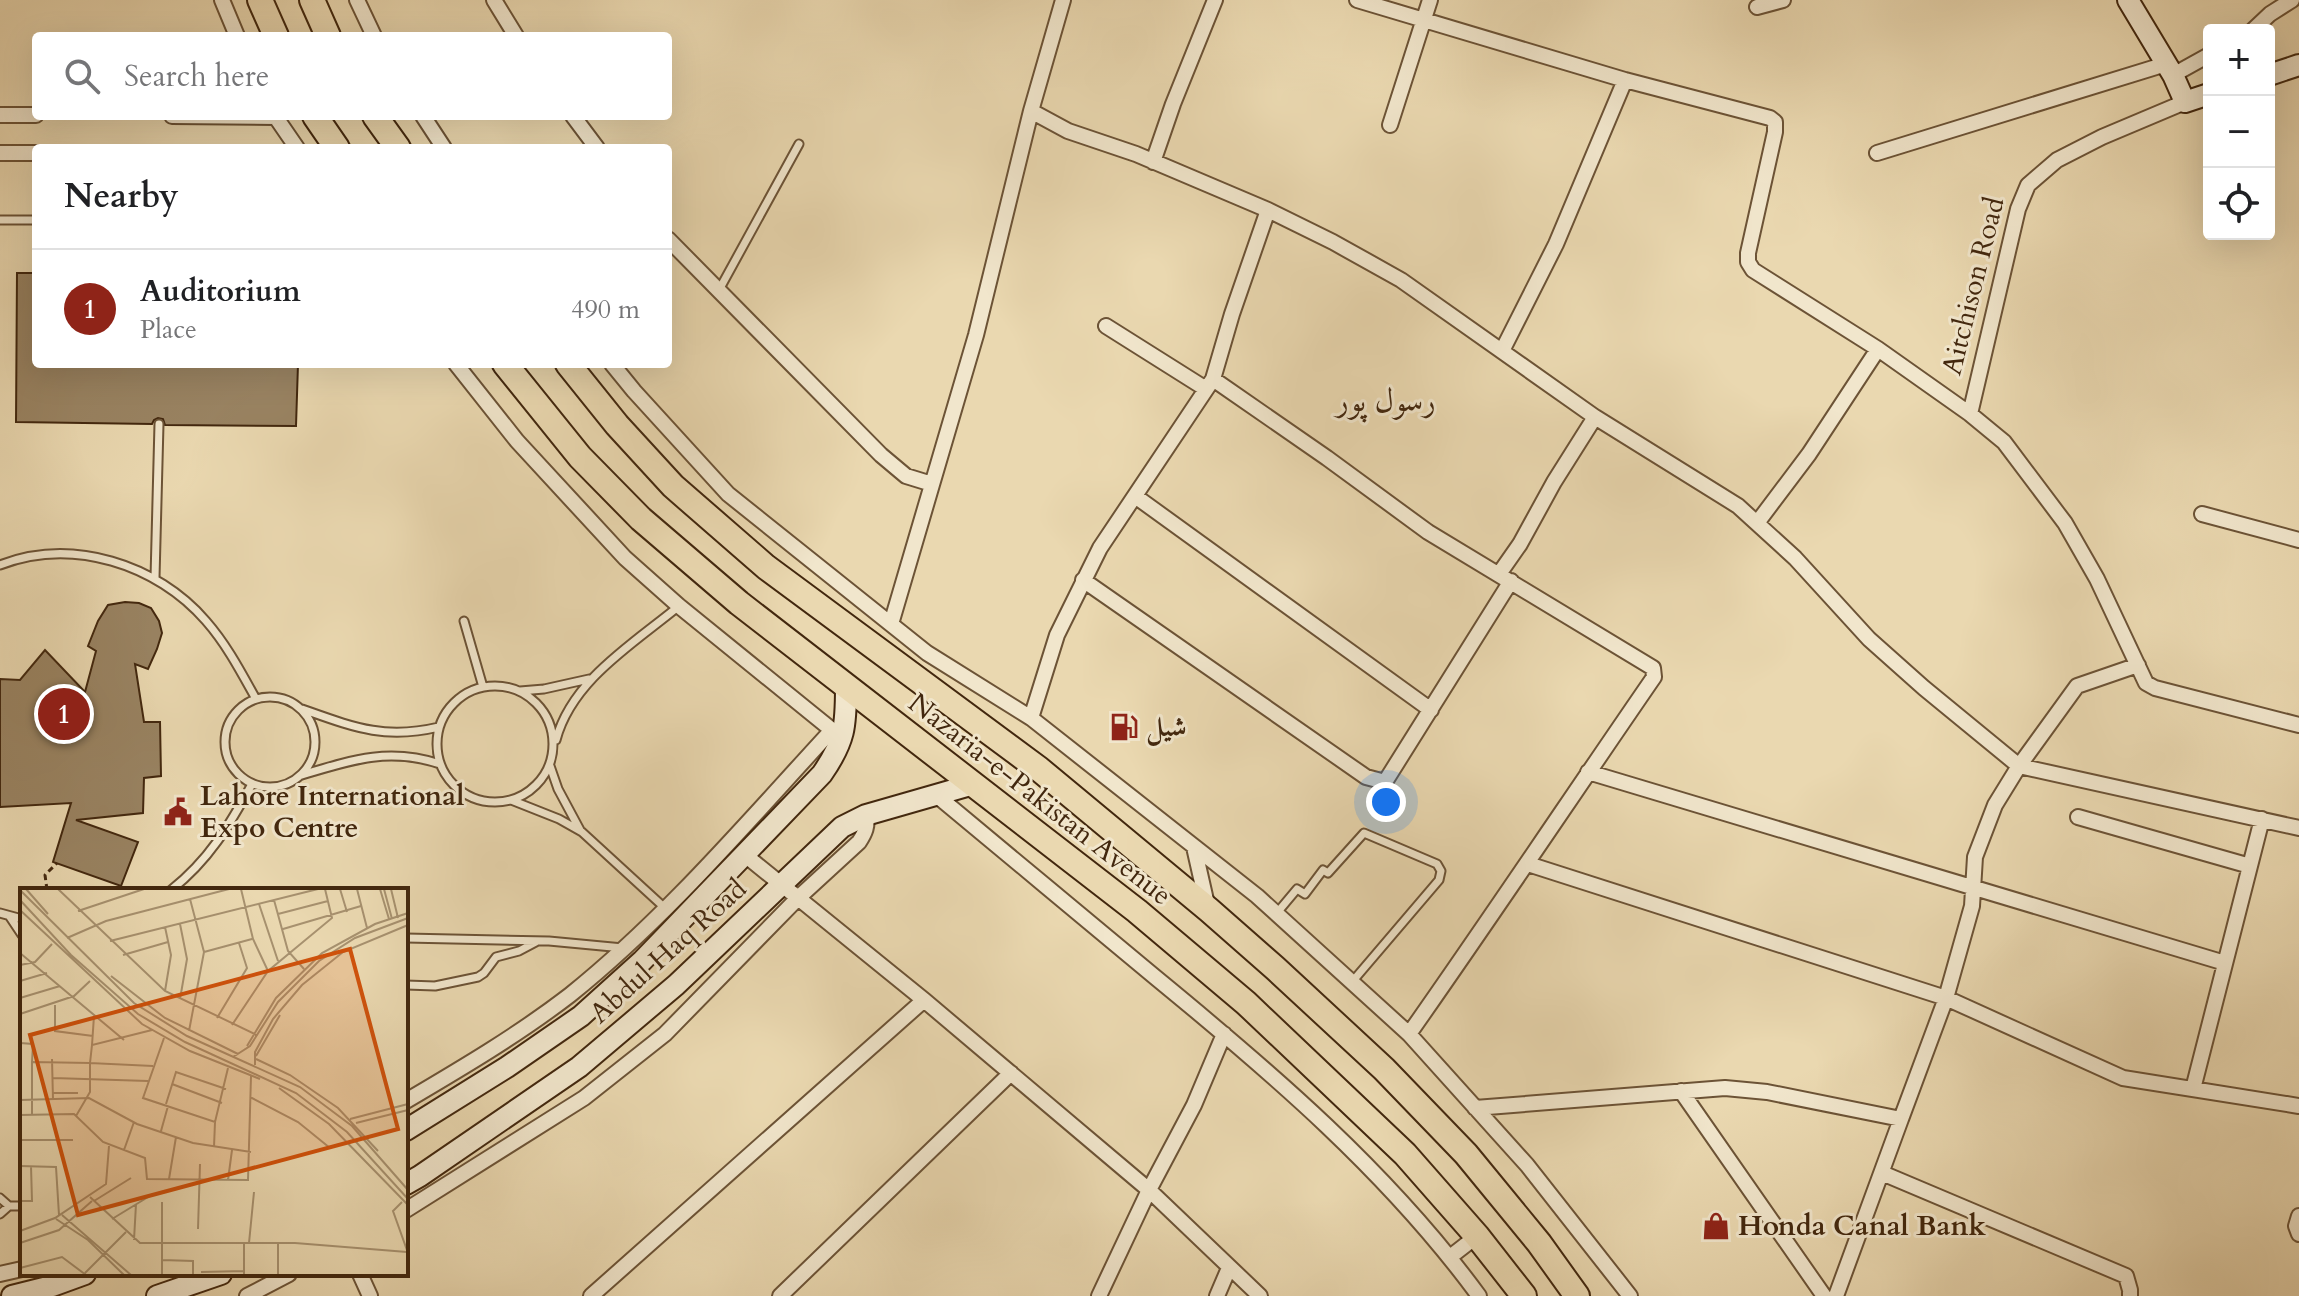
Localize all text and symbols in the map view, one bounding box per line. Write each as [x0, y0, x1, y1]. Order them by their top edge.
map controls [2203, 24, 2275, 240]
button: + [2203, 24, 2275, 96]
search box [32, 32, 672, 120]
icon: search [60, 54, 104, 98]
text: Search here [124, 56, 269, 97]
button: − [2203, 96, 2275, 168]
button: locate [2203, 168, 2275, 240]
text: Nearby [64, 173, 179, 219]
street label: Aitchison Road [1933, 193, 2013, 379]
text: Auditorium [140, 271, 301, 312]
text: 1 [83, 292, 97, 327]
text: 490 m [571, 292, 640, 327]
text: Place [140, 312, 197, 347]
district label: رسول پور [1333, 379, 1436, 423]
pin: 1 [38, 684, 90, 744]
street label: Nazaria-e-Pakistan Avenue [900, 684, 1180, 914]
place label: شیل [1146, 708, 1187, 746]
fuel station icon: شیل [1109, 712, 1139, 742]
place label: Lahore International Expo Centre [200, 777, 464, 847]
your location [1366, 782, 1406, 822]
public building icon: Lahore International Expo Centre [163, 797, 193, 827]
street label: Abdul Haq Road [581, 870, 755, 1032]
inset map [20, 888, 408, 1276]
place label: Honda Canal Bank [1738, 1207, 1986, 1245]
shop icon: Honda Canal Bank [1701, 1211, 1731, 1241]

